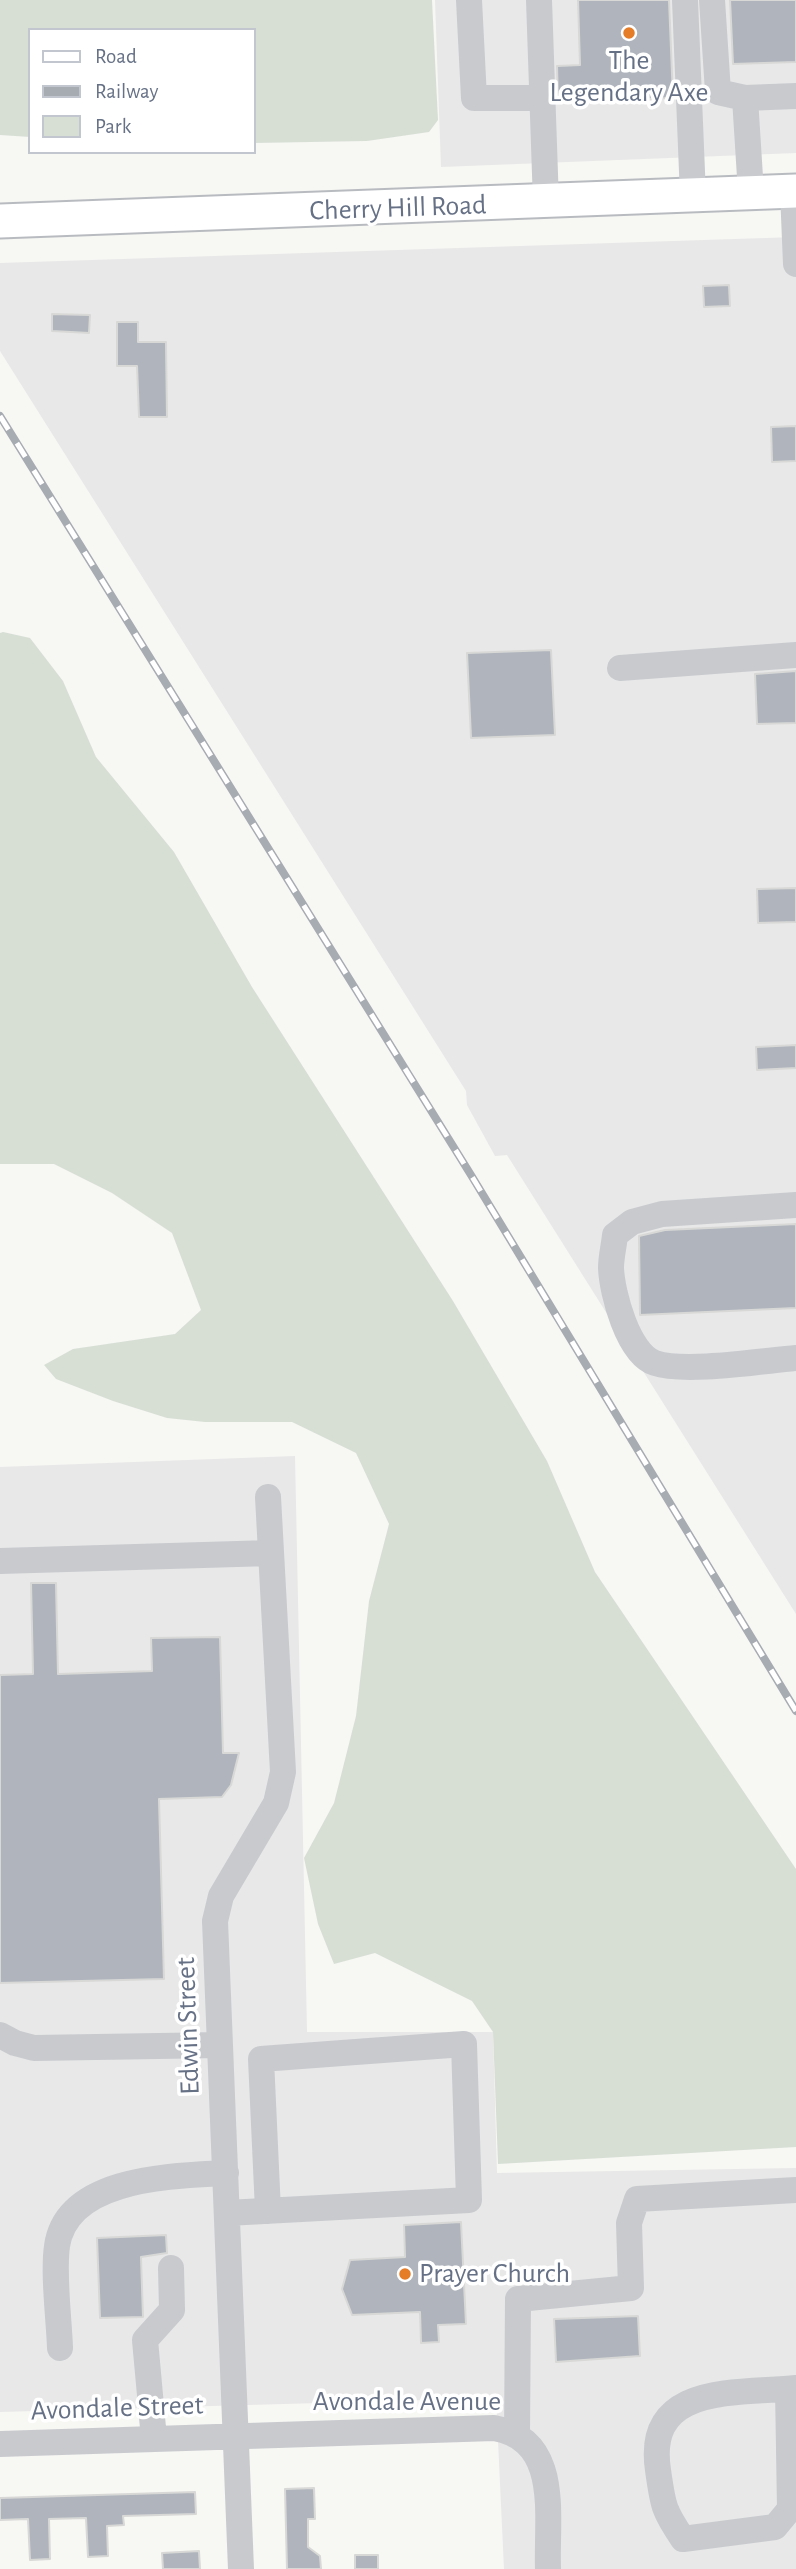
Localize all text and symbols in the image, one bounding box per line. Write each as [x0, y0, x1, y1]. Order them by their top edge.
marker: The Legendary Axe [621, 25, 637, 41]
legend [28, 28, 256, 154]
place label: The Legendary Axe [550, 44, 708, 110]
text: Road [95, 46, 137, 67]
text: Railway [95, 81, 158, 102]
text: Park [95, 116, 131, 137]
street label: Cherry Hill Road [309, 188, 487, 228]
street label: Edwin Street [169, 1957, 207, 2095]
place label: Prayer Church [419, 2257, 570, 2291]
marker: Prayer Church [397, 2266, 413, 2282]
street label: Avondale Avenue [313, 2385, 501, 2419]
street label: Avondale Street [30, 2388, 204, 2428]

